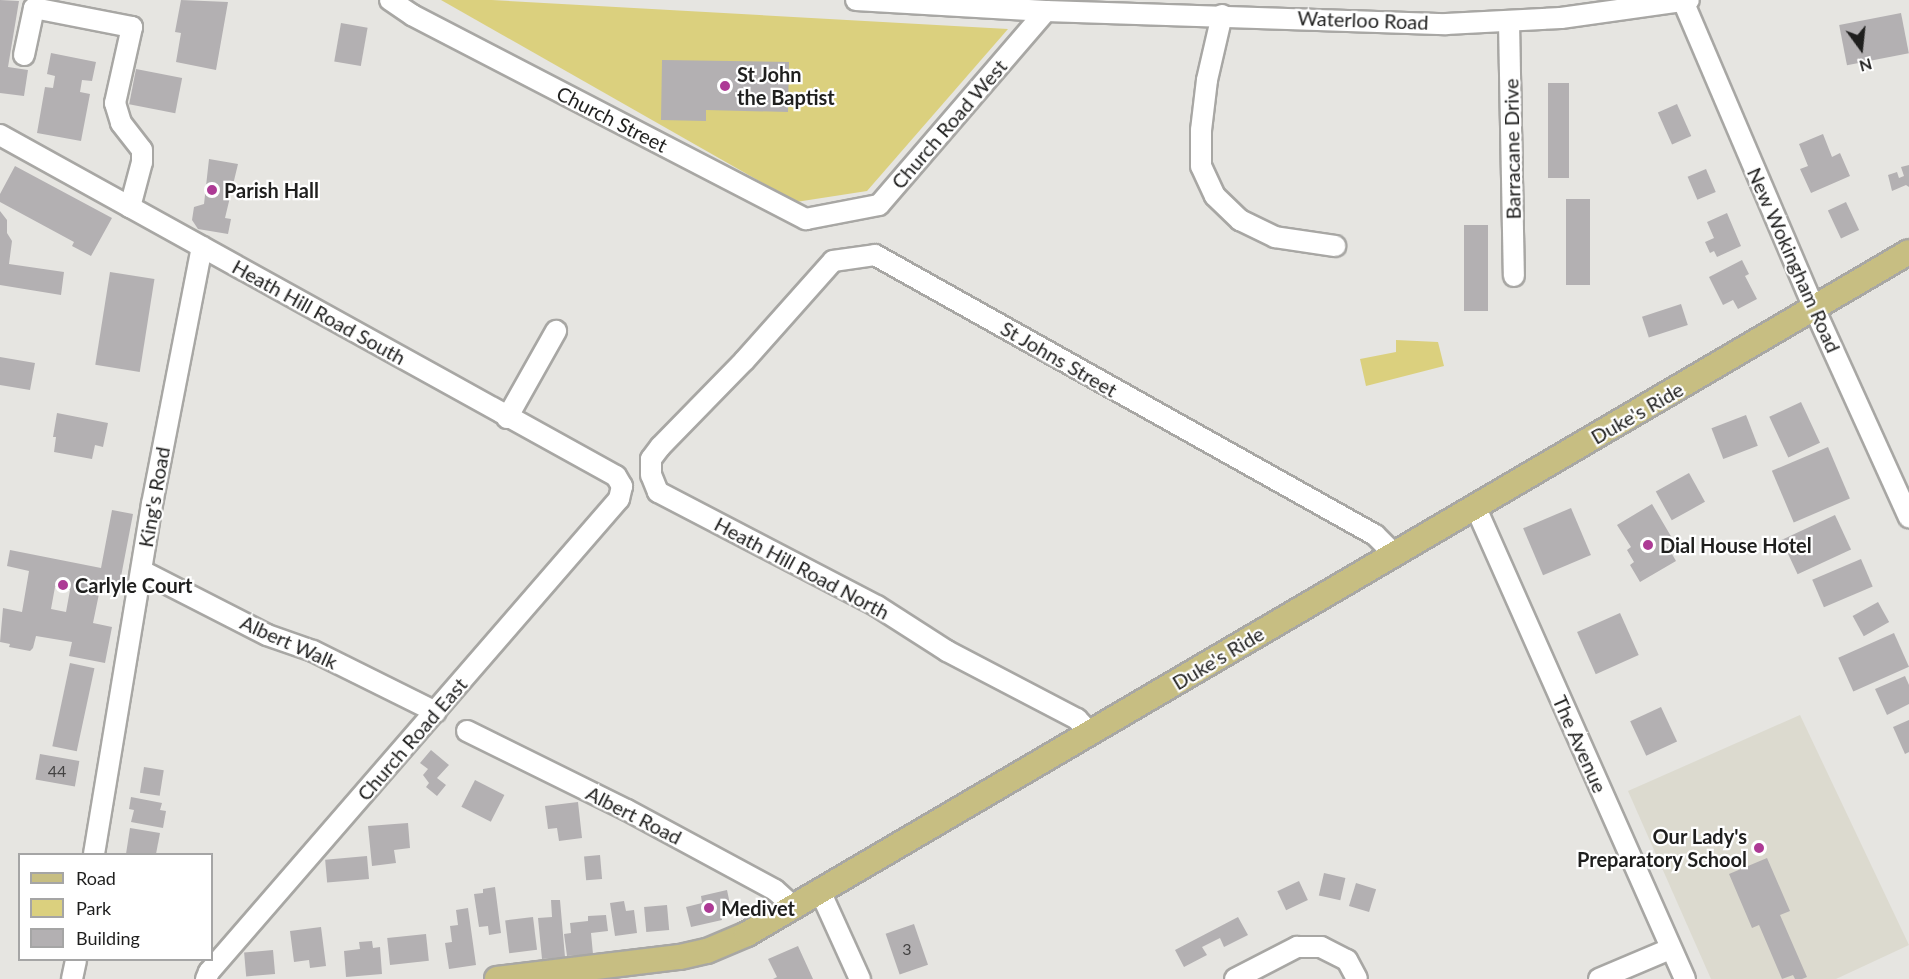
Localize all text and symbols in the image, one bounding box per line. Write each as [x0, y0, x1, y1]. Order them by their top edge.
street label: Waterloo Road [1297, 6, 1429, 34]
north arrow [1831, 18, 1891, 78]
street label: Church Road West [886, 54, 1012, 194]
text: N [1857, 55, 1874, 77]
place label: St John the Baptist [737, 62, 835, 109]
street label: Barracane Drive [1499, 78, 1525, 220]
marker: St John the Baptist [718, 79, 732, 93]
street label: Church Street [553, 81, 671, 157]
street label: New Wokingham Road [1742, 163, 1846, 357]
place label: Parish Hall [224, 178, 319, 202]
marker: Parish Hall [205, 183, 219, 197]
street label: Heath Hill Road South [228, 254, 410, 370]
street label: St Johns Street [996, 316, 1122, 402]
street label: Duke's Ride [1587, 377, 1687, 449]
street label: King's Road [133, 445, 175, 549]
street label: Heath Hill Road North [710, 512, 894, 624]
place label: Dial House Hotel [1660, 533, 1812, 557]
marker: Dial House Hotel [1641, 538, 1655, 552]
place label: Carlyle Court [75, 573, 193, 597]
marker: Carlyle Court [56, 578, 70, 592]
street label: Albert Walk [237, 610, 341, 674]
street label: Duke's Ride [1168, 621, 1268, 695]
street label: Church Road East [352, 673, 472, 805]
street label: The Avenue [1548, 691, 1612, 797]
house number: 44 [48, 761, 66, 781]
street label: Albert Road [582, 781, 686, 849]
place label: Our Lady's Preparatory School [1577, 825, 1747, 872]
marker: Our Lady's Preparatory School [1752, 841, 1766, 855]
legend [18, 853, 213, 961]
text: Road [76, 867, 116, 889]
place label: Medivet [721, 896, 795, 920]
text: Park [76, 897, 111, 919]
marker: Medivet [702, 901, 716, 915]
text: Building [76, 927, 140, 949]
house number: 3 [902, 939, 912, 959]

